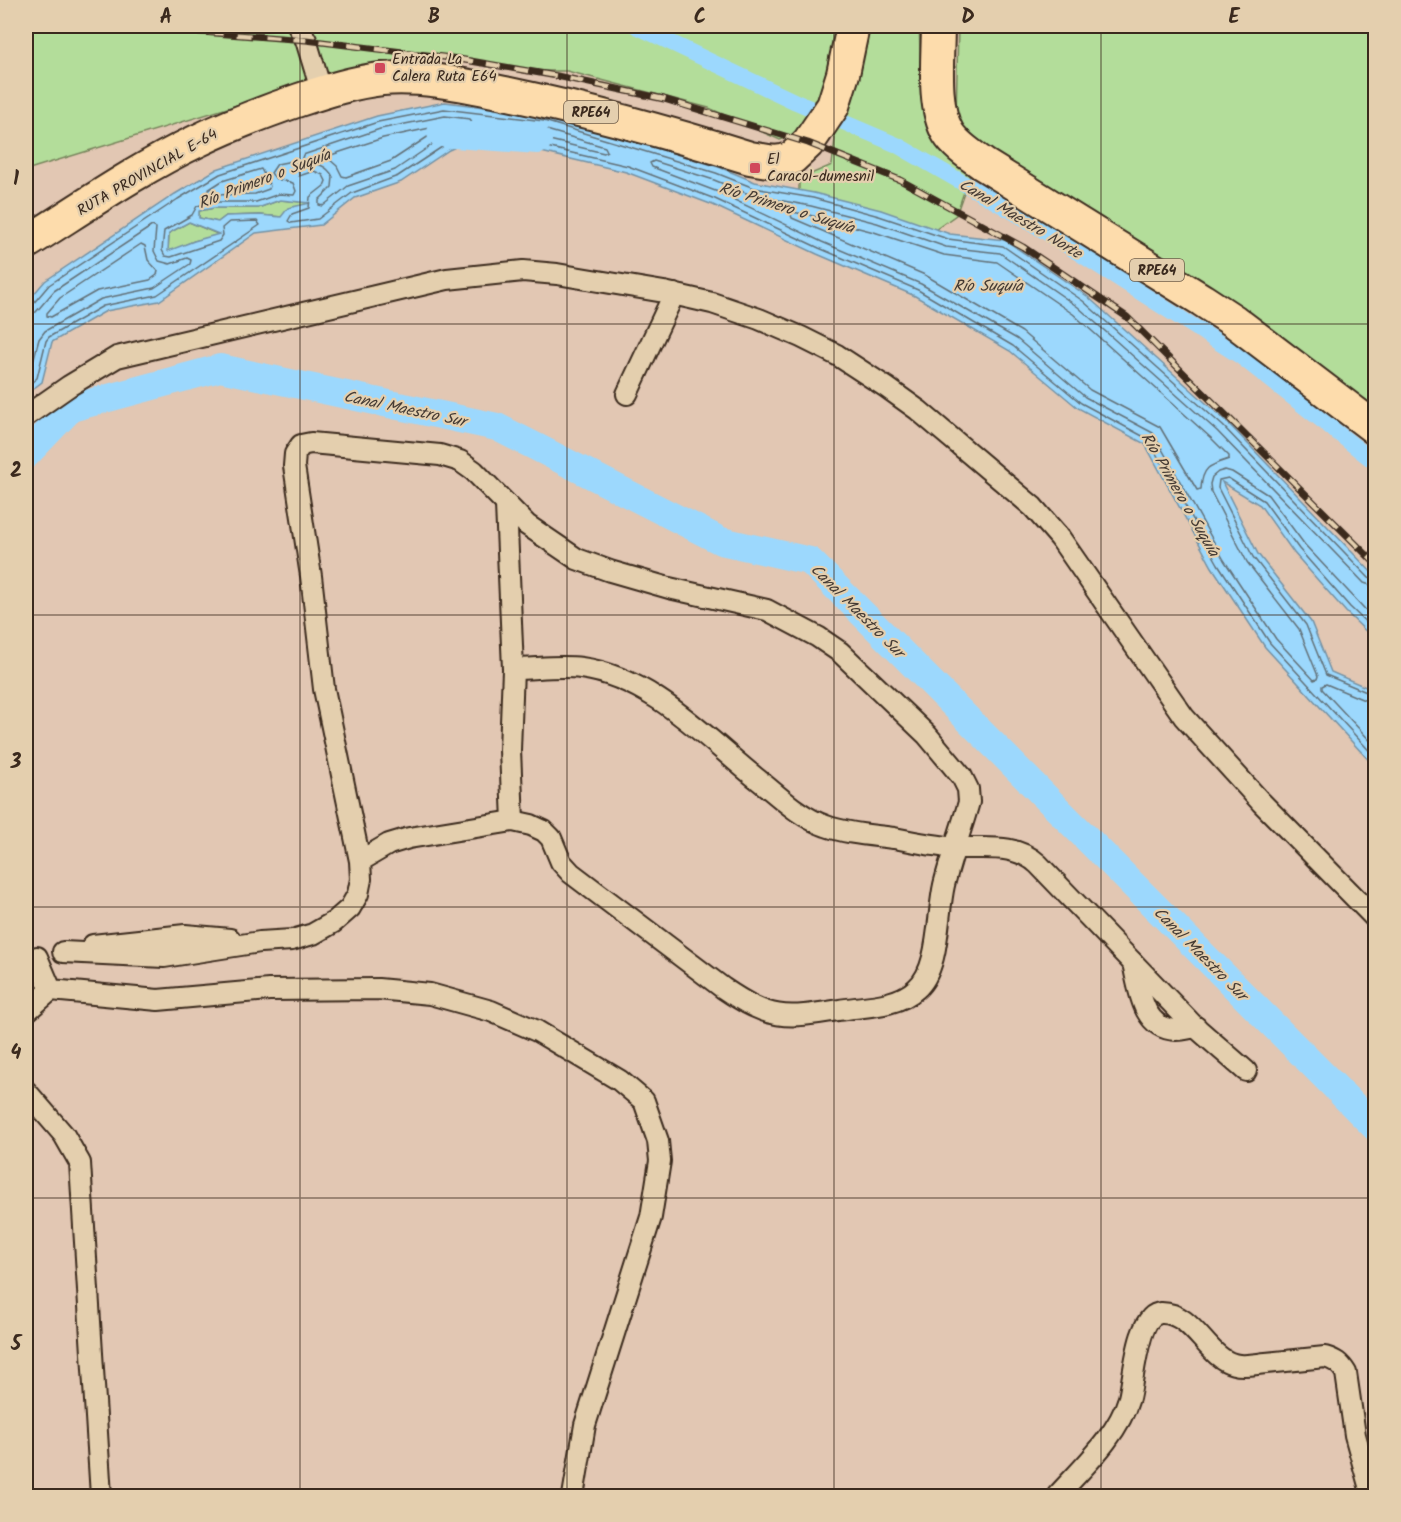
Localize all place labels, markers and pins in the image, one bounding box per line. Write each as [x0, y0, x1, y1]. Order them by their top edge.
place label: Entrada La Calera Ruta E64 [392, 48, 497, 89]
marker: Entrada La Calera Ruta E64 [373, 61, 387, 75]
place label: El Caracol-dumesnil [767, 148, 874, 189]
marker: El Caracol-dumesnil [748, 161, 762, 175]

